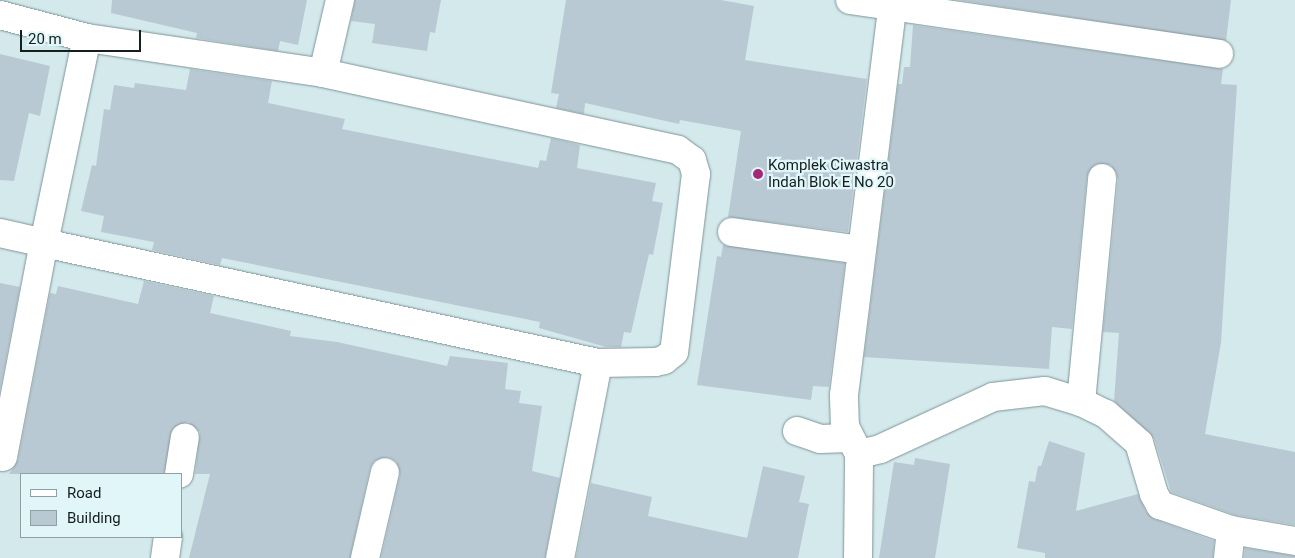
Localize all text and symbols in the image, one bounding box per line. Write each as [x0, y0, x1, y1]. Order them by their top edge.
scale bar [22, 20, 144, 52]
text: 20 m [28, 30, 62, 48]
place label: Komplek Ciwastra Indah Blok E No 20 [768, 156, 894, 191]
marker: Komplek Ciwastra Indah Blok E No 20 [752, 168, 764, 180]
legend [20, 473, 182, 538]
text: Road [67, 484, 101, 502]
text: Building [67, 509, 121, 527]

